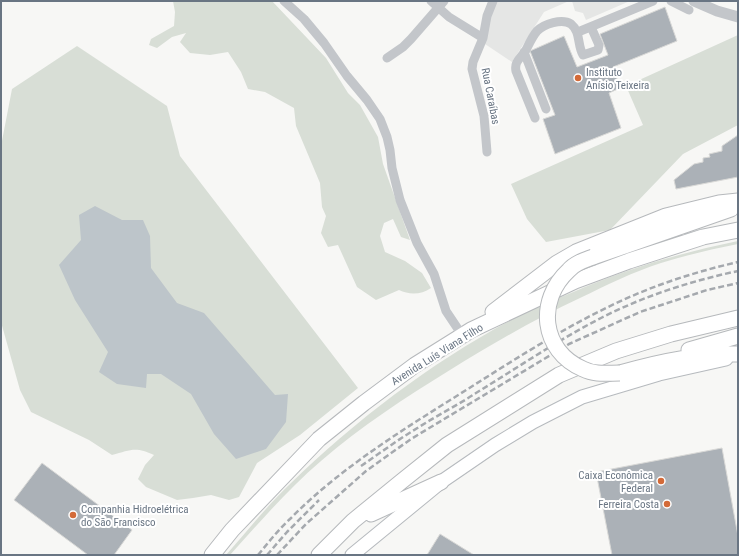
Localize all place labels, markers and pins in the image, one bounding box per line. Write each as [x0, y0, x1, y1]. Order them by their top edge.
place label: Instituto Anísio Teixeira [586, 66, 649, 92]
marker: Instituto Anísio Teixeira [573, 73, 583, 83]
place label: Caixa Econômica Federal [578, 469, 653, 495]
marker: Caixa Econômica Federal [656, 476, 666, 486]
place label: Ferreira Costa [598, 498, 659, 511]
marker: Ferreira Costa [662, 499, 672, 509]
place label: Companhia Hidroelétrica do São Francisco [81, 503, 189, 529]
marker: Companhia Hidroelétrica do São Francisco [68, 510, 78, 520]

